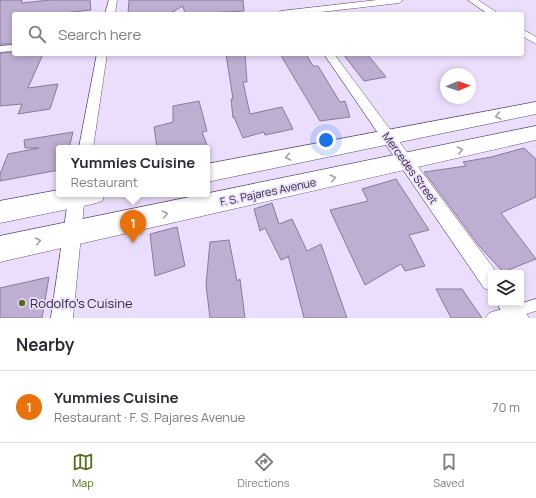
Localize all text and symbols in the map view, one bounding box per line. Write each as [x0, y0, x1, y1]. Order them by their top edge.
search box [12, 12, 524, 56]
icon: search [26, 23, 48, 45]
text: Search here [58, 24, 141, 45]
north arrow [440, 68, 476, 104]
one-way arrow [495, 111, 501, 120]
street label: Mercedes Street [379, 129, 441, 207]
your location [316, 130, 336, 150]
popup [56, 145, 210, 197]
one-way arrow [457, 147, 464, 155]
text: Yummies Cuisine [71, 152, 195, 173]
one-way arrow [285, 153, 291, 161]
text: Restaurant [71, 173, 138, 191]
street label: F. S. Pajares Avenue [218, 174, 318, 209]
one-way arrow [330, 174, 337, 182]
pin: 1 [120, 210, 146, 243]
one-way arrow [162, 211, 168, 219]
one-way arrow [35, 238, 41, 246]
map controls [488, 270, 524, 306]
button: layers [488, 270, 524, 306]
place label: Rodolfo's Cuisine [30, 294, 133, 312]
marker: Rodolfo's Cuisine [17, 298, 27, 308]
text: Nearby [16, 333, 74, 356]
text: Yummies Cuisine [54, 387, 179, 408]
text: 1 [26, 398, 32, 416]
text: 70 m [492, 398, 520, 416]
text: Restaurant · F. S. Pajares Avenue [54, 408, 245, 426]
tab: Map [72, 451, 94, 490]
tab: Directions [237, 451, 290, 490]
tab: Saved [433, 451, 464, 490]

